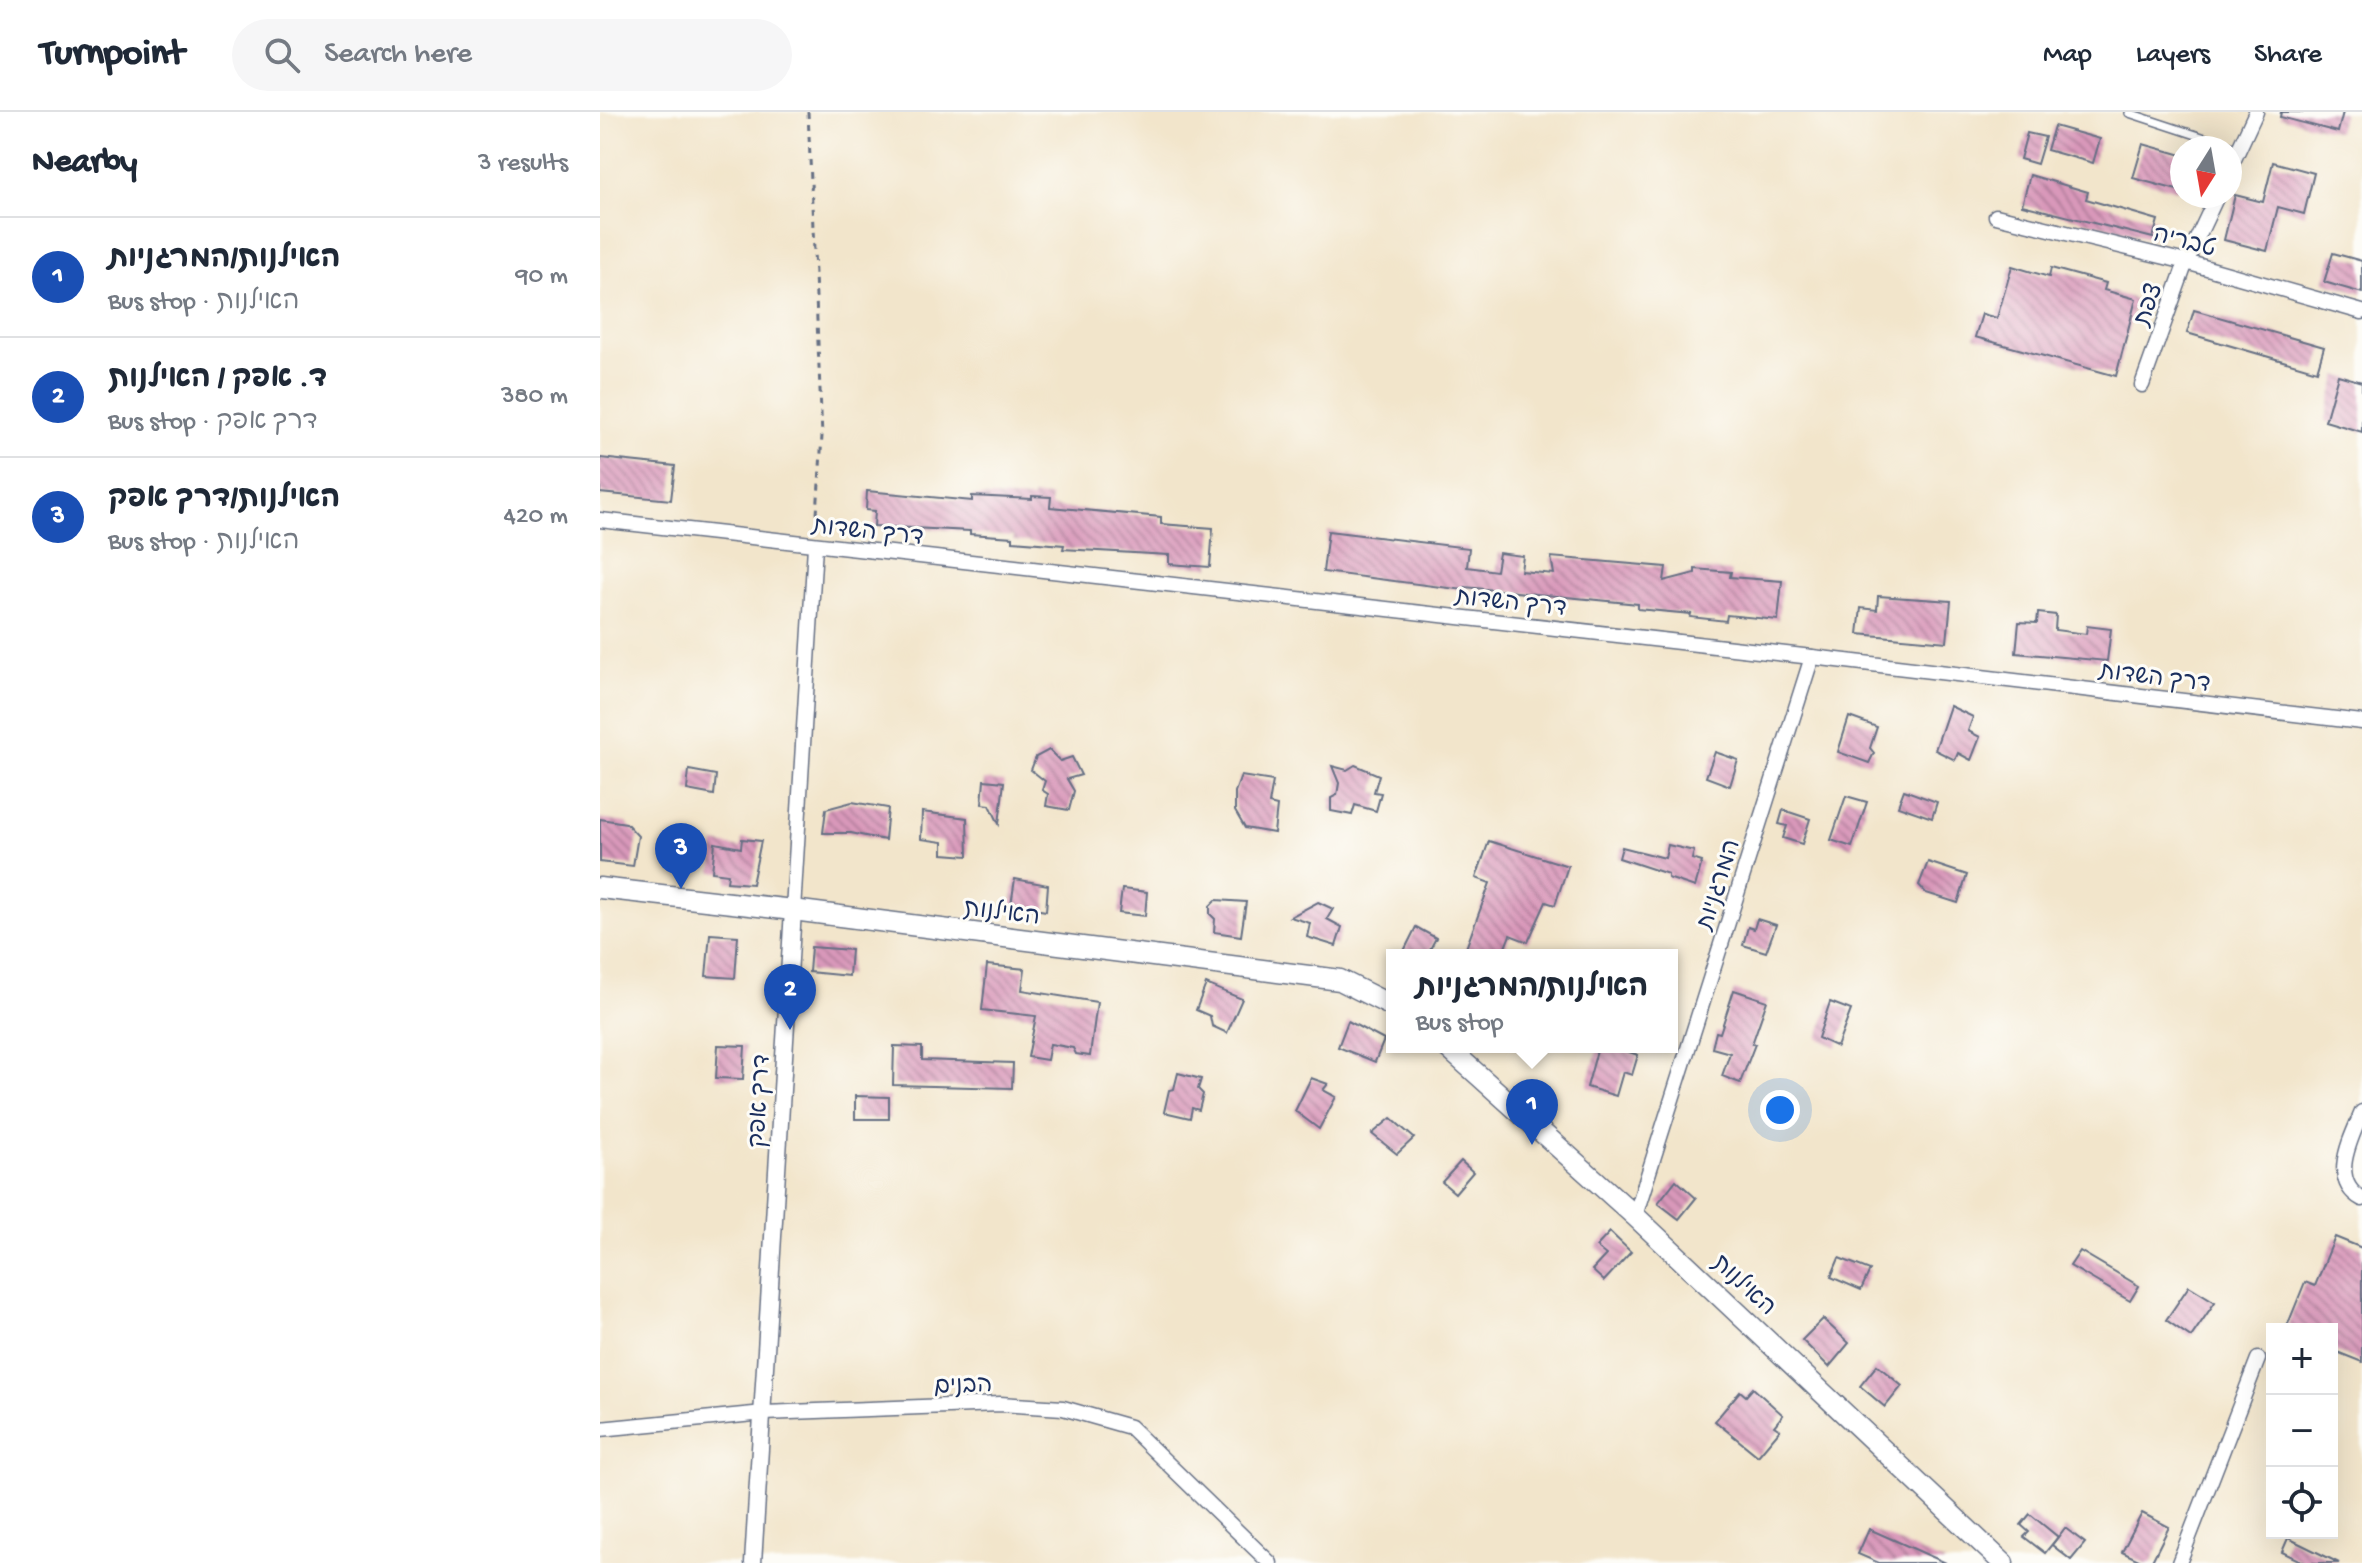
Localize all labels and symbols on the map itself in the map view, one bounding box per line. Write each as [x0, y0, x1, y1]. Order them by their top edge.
north arrow [2170, 136, 2242, 208]
street label: טבריה [2149, 221, 2219, 266]
street label: צפת [2129, 280, 2171, 332]
street label: דרך השדות [809, 513, 925, 554]
street label: דרך השדות [1452, 584, 1568, 625]
street label: דרך השדות [2095, 658, 2212, 701]
pin: 3 [655, 823, 707, 889]
street label: המרגניות [1691, 836, 1749, 936]
street label: האילנות [962, 894, 1042, 934]
pin: 2 [764, 964, 816, 1030]
street label: דרך אפק [745, 1054, 778, 1149]
pin: 1 [1506, 1079, 1558, 1145]
your location [1760, 1090, 1800, 1130]
street label: האילנות [1705, 1249, 1781, 1323]
street label: הבנים [933, 1372, 993, 1403]

